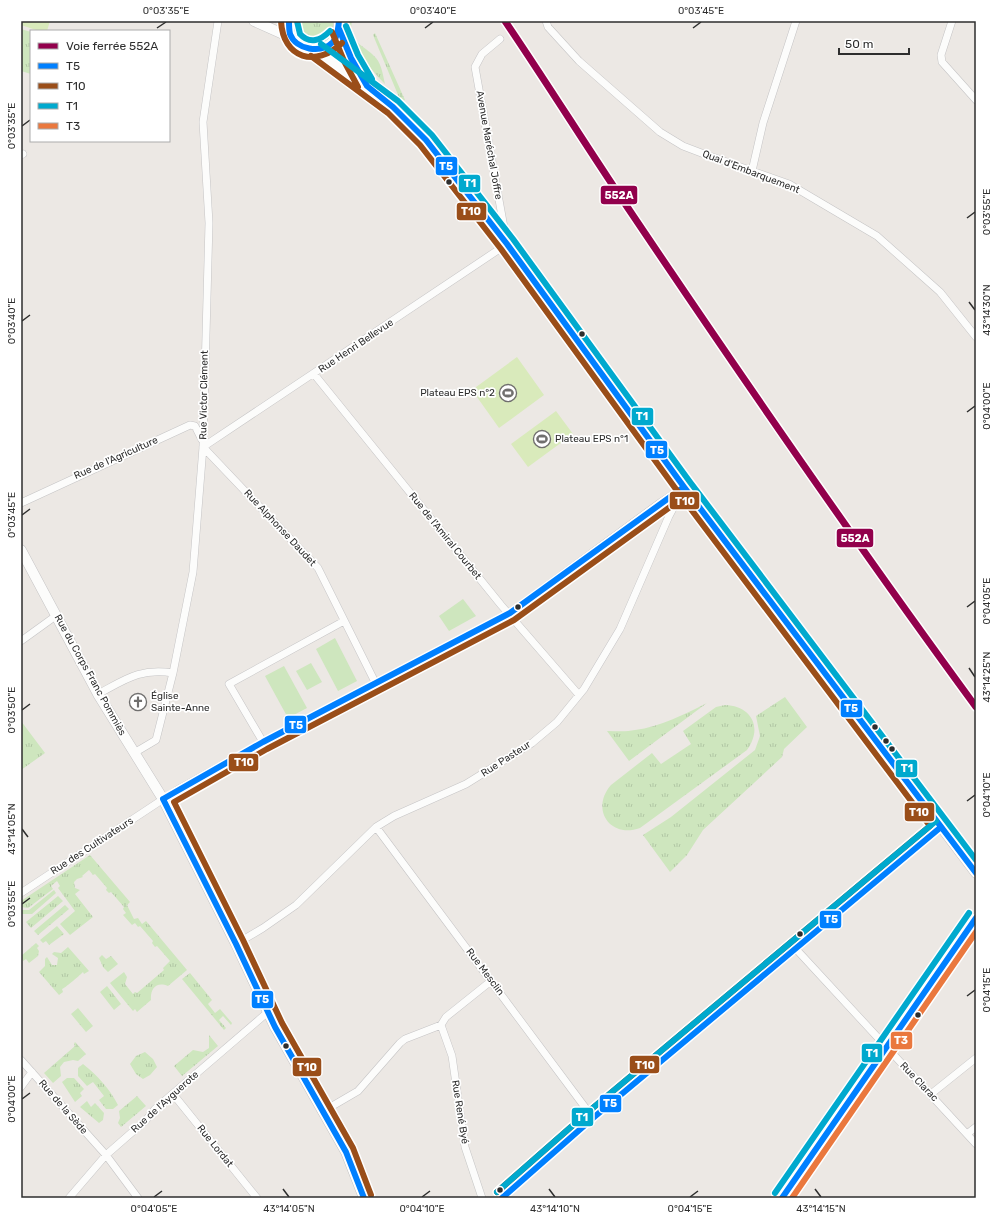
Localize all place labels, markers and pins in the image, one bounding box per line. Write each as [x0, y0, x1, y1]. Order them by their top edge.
unlabelled marker [444, 177, 454, 187]
unlabelled marker [577, 329, 587, 339]
sports icon: Plateau EPS n°2 [498, 383, 518, 403]
place label: Plateau EPS n°2 [420, 387, 495, 399]
sports icon: Plateau EPS n°1 [532, 429, 552, 449]
place label: Plateau EPS n°1 [555, 433, 628, 445]
unlabelled marker [513, 602, 523, 612]
place label: Église Sainte-Anne [151, 690, 210, 714]
church icon: Église Sainte-Anne [128, 692, 148, 712]
unlabelled marker [870, 722, 880, 732]
unlabelled marker [881, 736, 891, 746]
unlabelled marker [887, 744, 897, 754]
unlabelled marker [795, 929, 805, 939]
unlabelled marker [913, 1010, 923, 1020]
unlabelled marker [281, 1041, 291, 1051]
unlabelled marker [495, 1185, 505, 1195]

